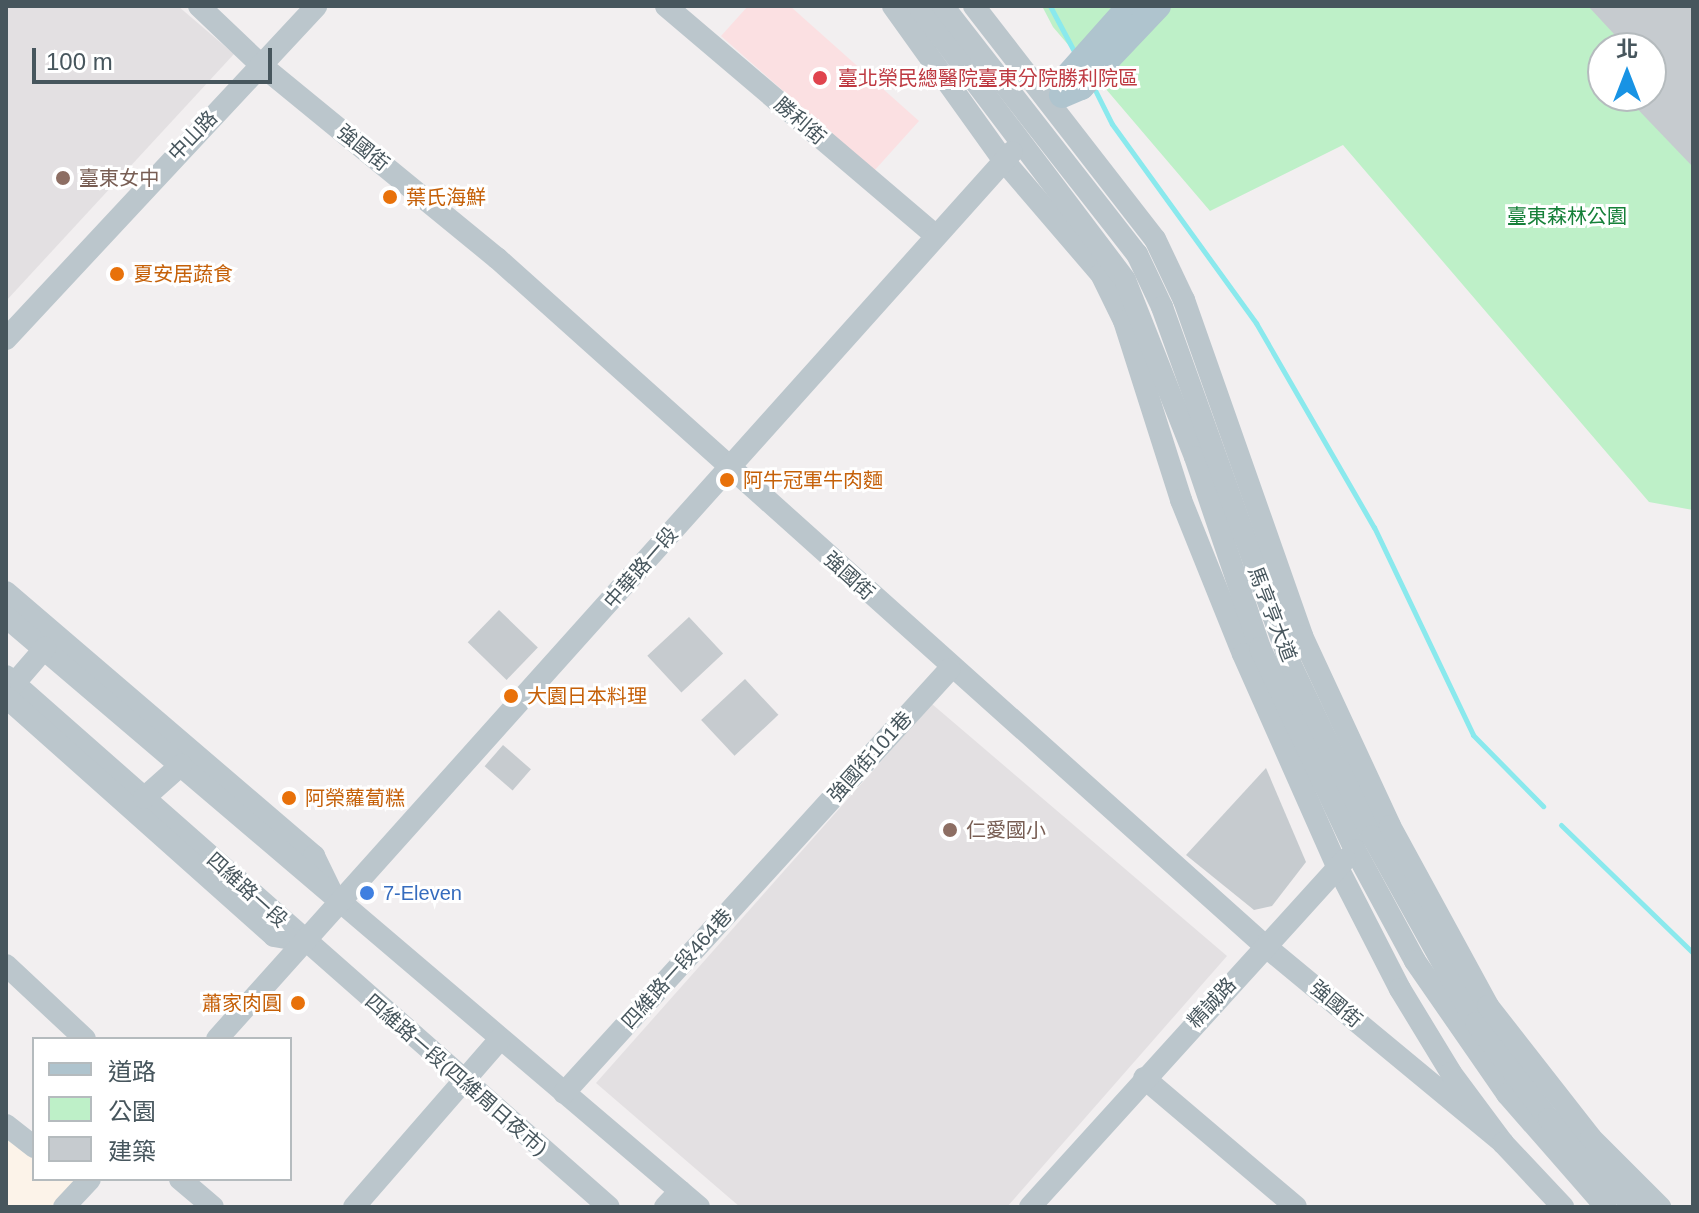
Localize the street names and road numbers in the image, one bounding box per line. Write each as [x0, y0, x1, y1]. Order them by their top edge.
street label: 勝利街 [769, 92, 831, 150]
street label: 中山路 [164, 106, 222, 166]
street label: 強國街 [332, 120, 394, 176]
street label: 中華路一段 [599, 522, 683, 614]
street label: 強國街 [819, 547, 879, 605]
street label: 馬亨亨大道 [1243, 563, 1301, 665]
street label: 強國街101巷 [823, 707, 917, 807]
street label: 四維路一段 [202, 848, 292, 932]
street label: 四維路一段464巷 [617, 904, 737, 1034]
street label: 精誠路 [1183, 973, 1241, 1033]
street label: 強國街 [1305, 976, 1367, 1032]
street label: 四維路一段(四維周日夜市) [360, 989, 552, 1161]

